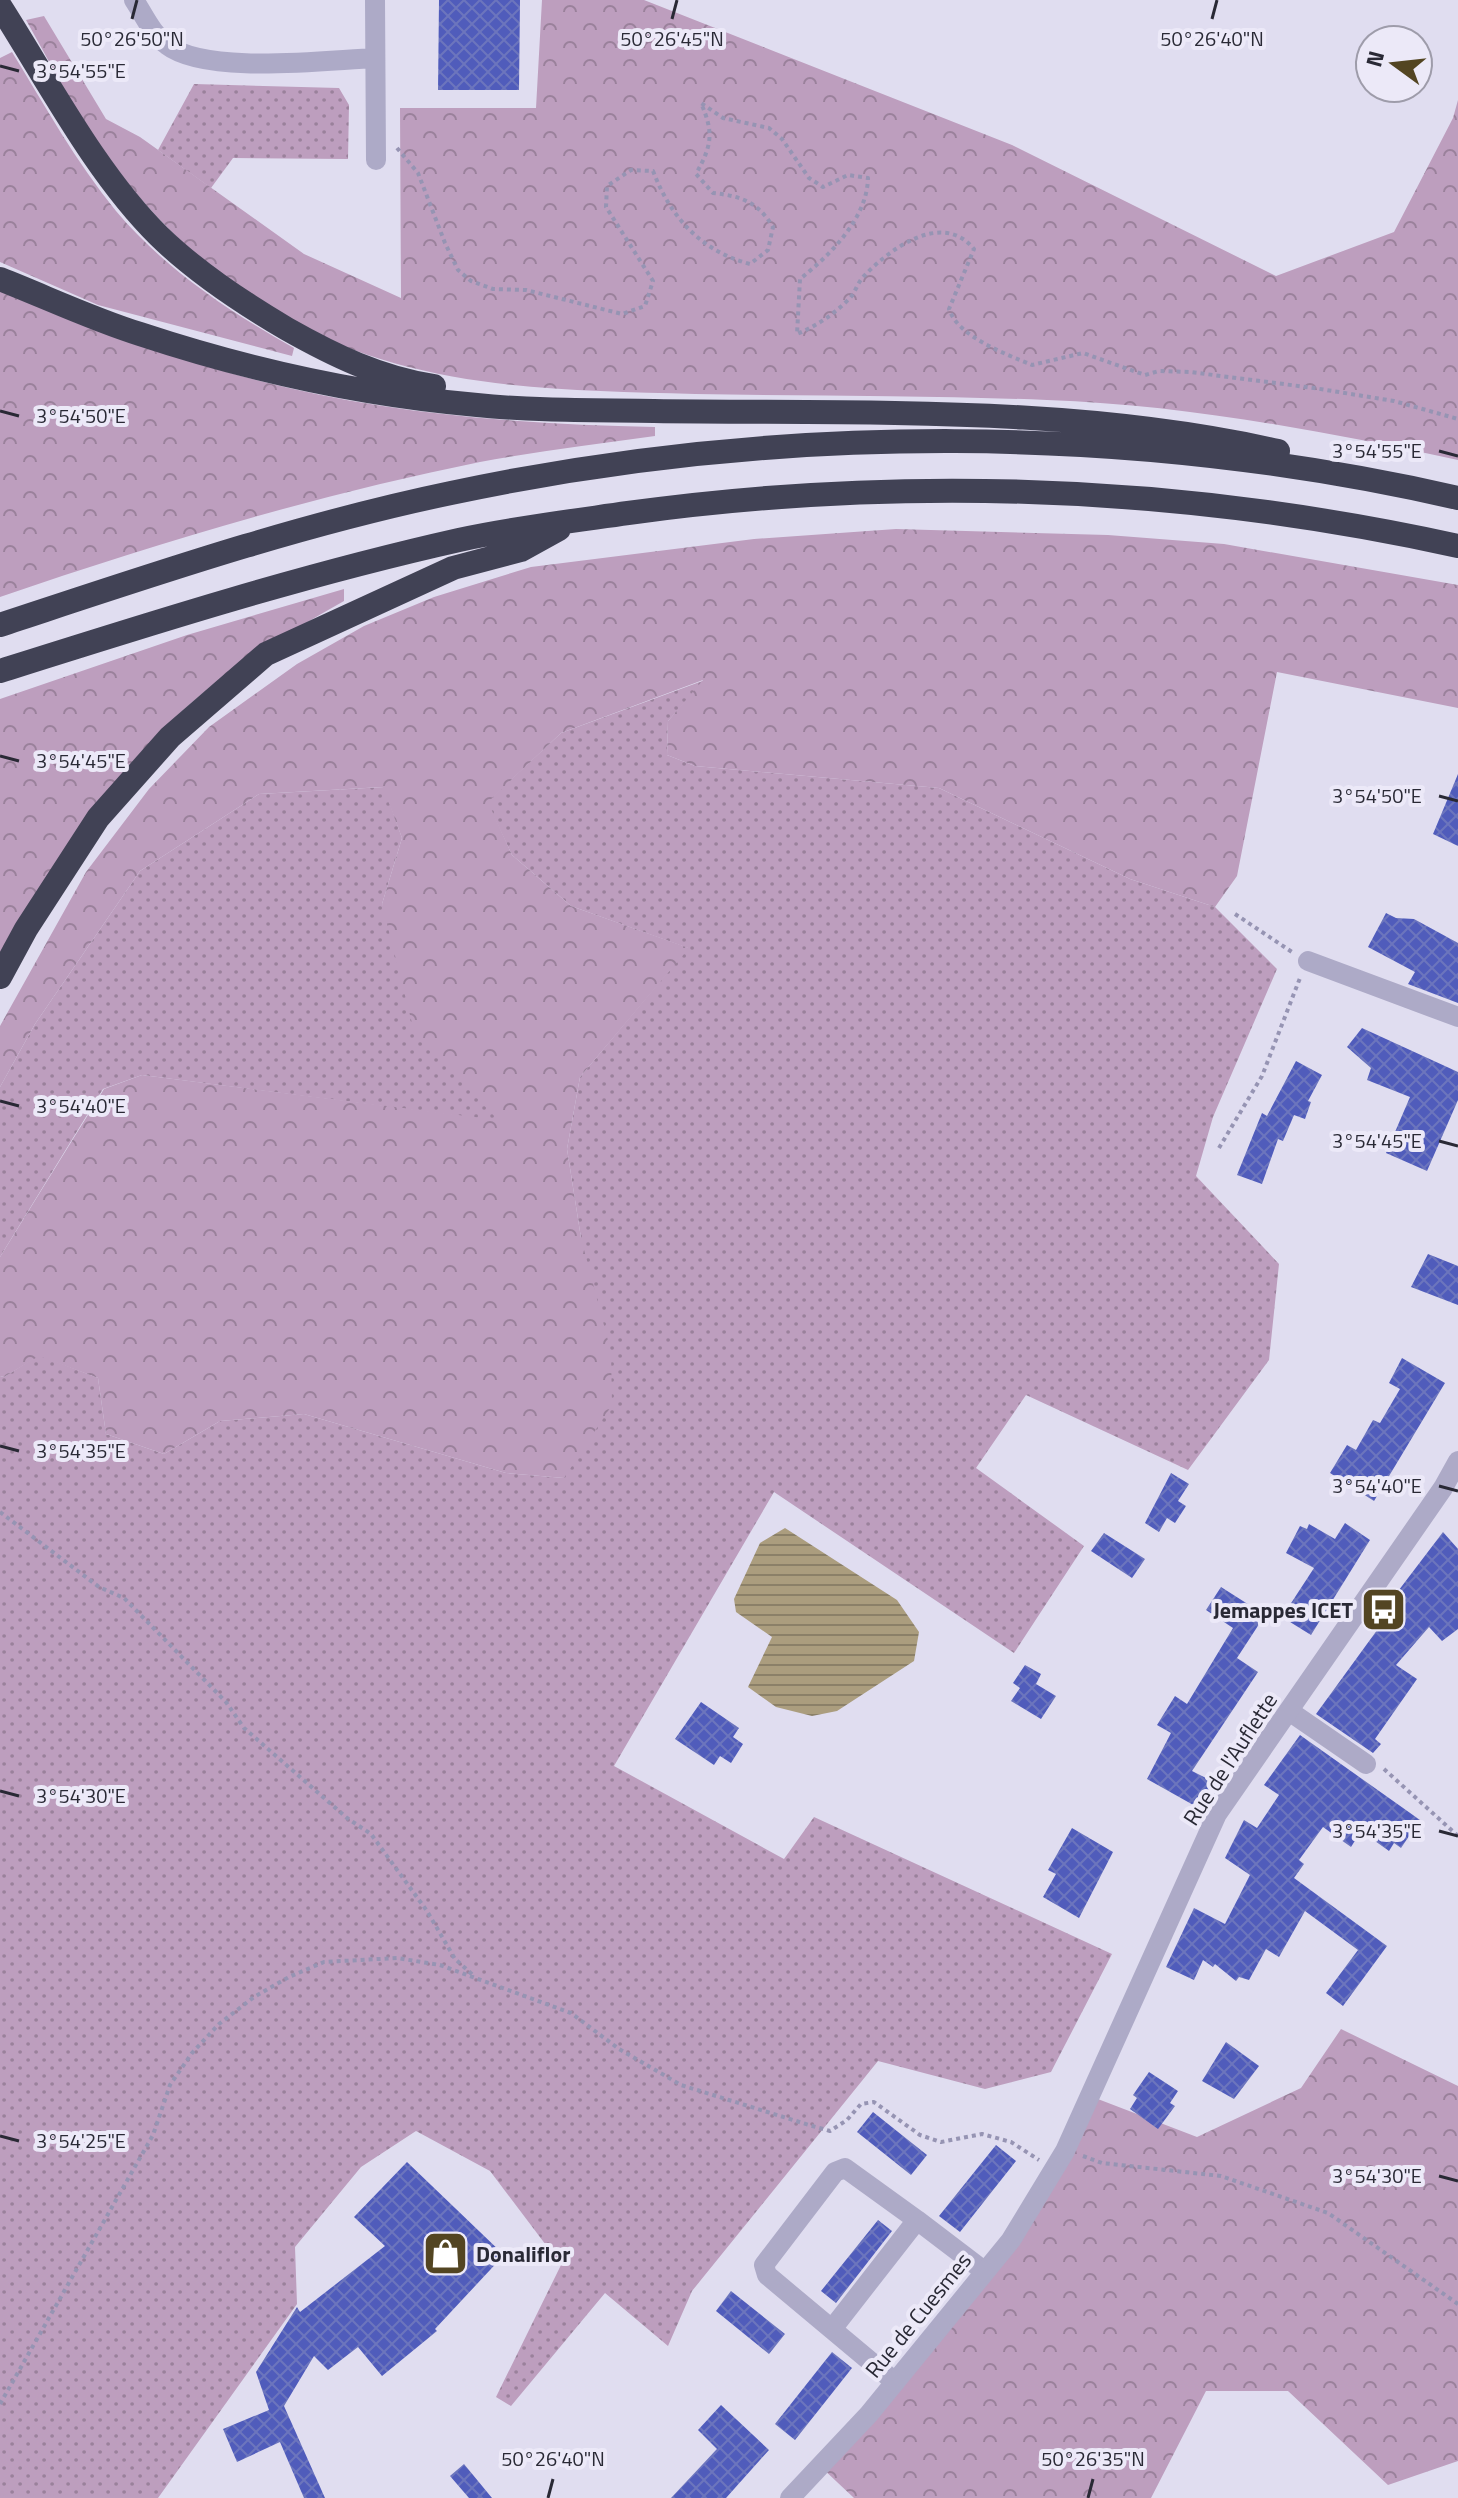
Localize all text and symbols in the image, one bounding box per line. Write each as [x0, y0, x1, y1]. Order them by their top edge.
text: 50°26'50"N [80, 23, 184, 54]
text: 50°26'45"N [620, 23, 724, 54]
text: 50°26'40"N [1160, 23, 1264, 54]
north arrow [1354, 24, 1434, 104]
text: N [1356, 47, 1393, 71]
text: 3°54'55"E [36, 55, 126, 86]
text: 3°54'50"E [36, 400, 126, 431]
text: 3°54'55"E [1332, 435, 1422, 466]
text: 3°54'45"E [36, 745, 126, 776]
text: 3°54'50"E [1332, 780, 1422, 811]
text: 3°54'40"E [36, 1090, 126, 1121]
text: 3°54'45"E [1332, 1125, 1422, 1156]
text: 3°54'35"E [36, 1435, 126, 1466]
text: 3°54'40"E [1332, 1470, 1422, 1501]
bus stop icon: Jemappes ICET [1360, 1586, 1408, 1634]
place label: Jemappes ICET [1213, 1593, 1353, 1627]
street label: Rue de l'Auflette [1174, 1686, 1286, 1832]
text: 3°54'30"E [36, 1780, 126, 1811]
text: 3°54'35"E [1332, 1815, 1422, 1846]
text: 3°54'25"E [36, 2125, 126, 2156]
text: 3°54'30"E [1332, 2160, 1422, 2191]
shop icon: Donaliflor [421, 2230, 469, 2278]
place label: Donaliflor [476, 2237, 570, 2271]
street label: Rue de Cuesmes [857, 2245, 979, 2385]
text: 50°26'40"N [501, 2443, 605, 2474]
text: 50°26'35"N [1041, 2443, 1145, 2474]

